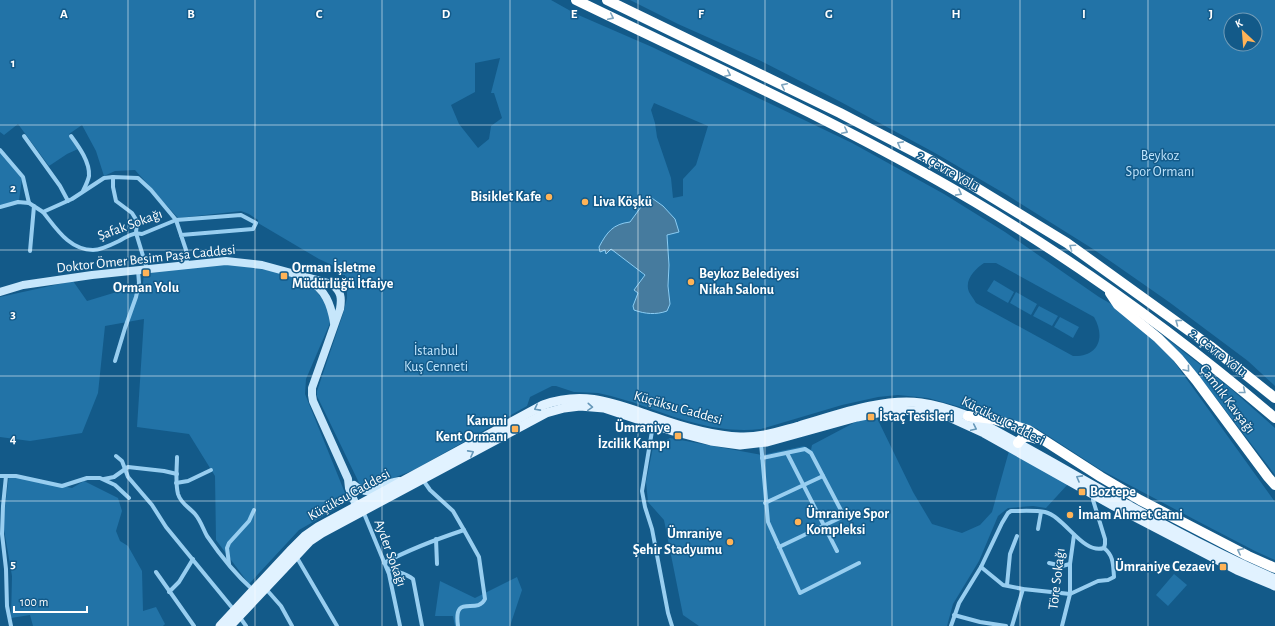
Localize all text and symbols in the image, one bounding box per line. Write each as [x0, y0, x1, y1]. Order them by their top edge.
text: A [60, 8, 68, 21]
text: B [187, 8, 195, 21]
text: C [316, 8, 323, 21]
text: D [442, 8, 451, 21]
text: E [571, 8, 578, 21]
text: F [698, 8, 705, 21]
text: G [825, 8, 833, 21]
text: H [951, 8, 961, 21]
text: I [1082, 8, 1086, 21]
text: J [1209, 8, 1213, 21]
one-way arrow [607, 12, 614, 20]
north arrow [1223, 12, 1263, 52]
text: K [1234, 17, 1245, 30]
text: 1 [11, 57, 15, 70]
one-way arrow [724, 69, 731, 77]
one-way arrow [781, 83, 789, 91]
one-way arrow [840, 126, 848, 134]
one-way arrow [897, 142, 905, 149]
street label: 2. Çevre Yolu [915, 148, 981, 194]
park label: Beykoz Spor Ormanı [1126, 149, 1194, 179]
text: 2 [10, 182, 16, 195]
one-way arrow [955, 188, 962, 195]
place label: Bisiklet Kafe [470, 190, 541, 204]
marker: Bisiklet Kafe [544, 192, 554, 202]
place label: Liva Köşkü [593, 195, 653, 209]
marker: Liva Köşkü [580, 197, 590, 207]
street label: Şafak Sokağı [96, 207, 164, 243]
street label: Doktor Ömer Besim Paşa Caddesi [55, 240, 236, 275]
one-way arrow [1069, 244, 1076, 252]
place label: Orman İşletme Müdürlüğü İtfaiye [292, 259, 394, 291]
place label: Beykoz Belediyesi Nikah Salonu [699, 267, 799, 297]
marker: Orman Yolu [141, 268, 151, 278]
marker: Orman İşletme Müdürlüğü İtfaiye [279, 271, 289, 281]
marker: Beykoz Belediyesi Nikah Salonu [686, 277, 696, 287]
place label: Orman Yolu [113, 281, 180, 295]
text: 3 [10, 308, 16, 321]
one-way arrow [1175, 319, 1182, 327]
street label: 2. Çevre Yolu [1187, 326, 1249, 380]
park label: İstanbul Kuş Cenneti [404, 341, 468, 374]
street label: Çamlık Kavşağı [1197, 362, 1257, 436]
one-way arrow [1183, 365, 1190, 372]
one-way arrow [1239, 386, 1246, 393]
street label: Küçüksu Caddesi [632, 389, 724, 427]
street label: Küçüksu Caddesi [959, 394, 1047, 448]
one-way arrow [587, 402, 593, 411]
one-way arrow [534, 403, 542, 411]
place label: İstaç Tesisleri [879, 408, 953, 424]
marker: İstaç Tesisleri [866, 412, 876, 422]
place label: Kanuni Kent Ormanı [435, 414, 507, 444]
place label: Ümraniye İzcilik Kampı [598, 419, 670, 451]
one-way arrow [969, 423, 977, 431]
marker: Kanuni Kent Ormanı [510, 424, 520, 434]
marker: Ümraniye İzcilik Kampı [673, 431, 683, 441]
text: 4 [10, 433, 17, 446]
one-way arrow [467, 451, 474, 458]
street label: Küçüksu Caddesi [306, 467, 392, 523]
one-way arrow [1076, 475, 1083, 482]
place label: Boztepe [1090, 485, 1136, 499]
marker: Boztepe [1077, 487, 1087, 497]
place label: Ümraniye Spor Kompleksi [806, 505, 889, 537]
place label: İmam Ahmet Cami [1078, 506, 1183, 522]
marker: İmam Ahmet Cami [1065, 510, 1075, 520]
marker: Ümraniye Spor Kompleksi [793, 517, 803, 527]
street label: Ayder Sokağı [371, 518, 409, 588]
place label: Ümraniye Şehir Stadyumu [633, 525, 723, 557]
marker: Ümraniye Şehir Stadyumu [725, 537, 735, 547]
street label: Töre Sokağı [1046, 547, 1068, 611]
one-way arrow [1236, 549, 1244, 556]
text: 5 [10, 558, 16, 571]
place label: Ümraniye Cezaevi [1115, 558, 1215, 574]
marker: Ümraniye Cezaevi [1218, 562, 1228, 572]
scale bar [14, 588, 87, 614]
text: 100 m [20, 596, 48, 608]

